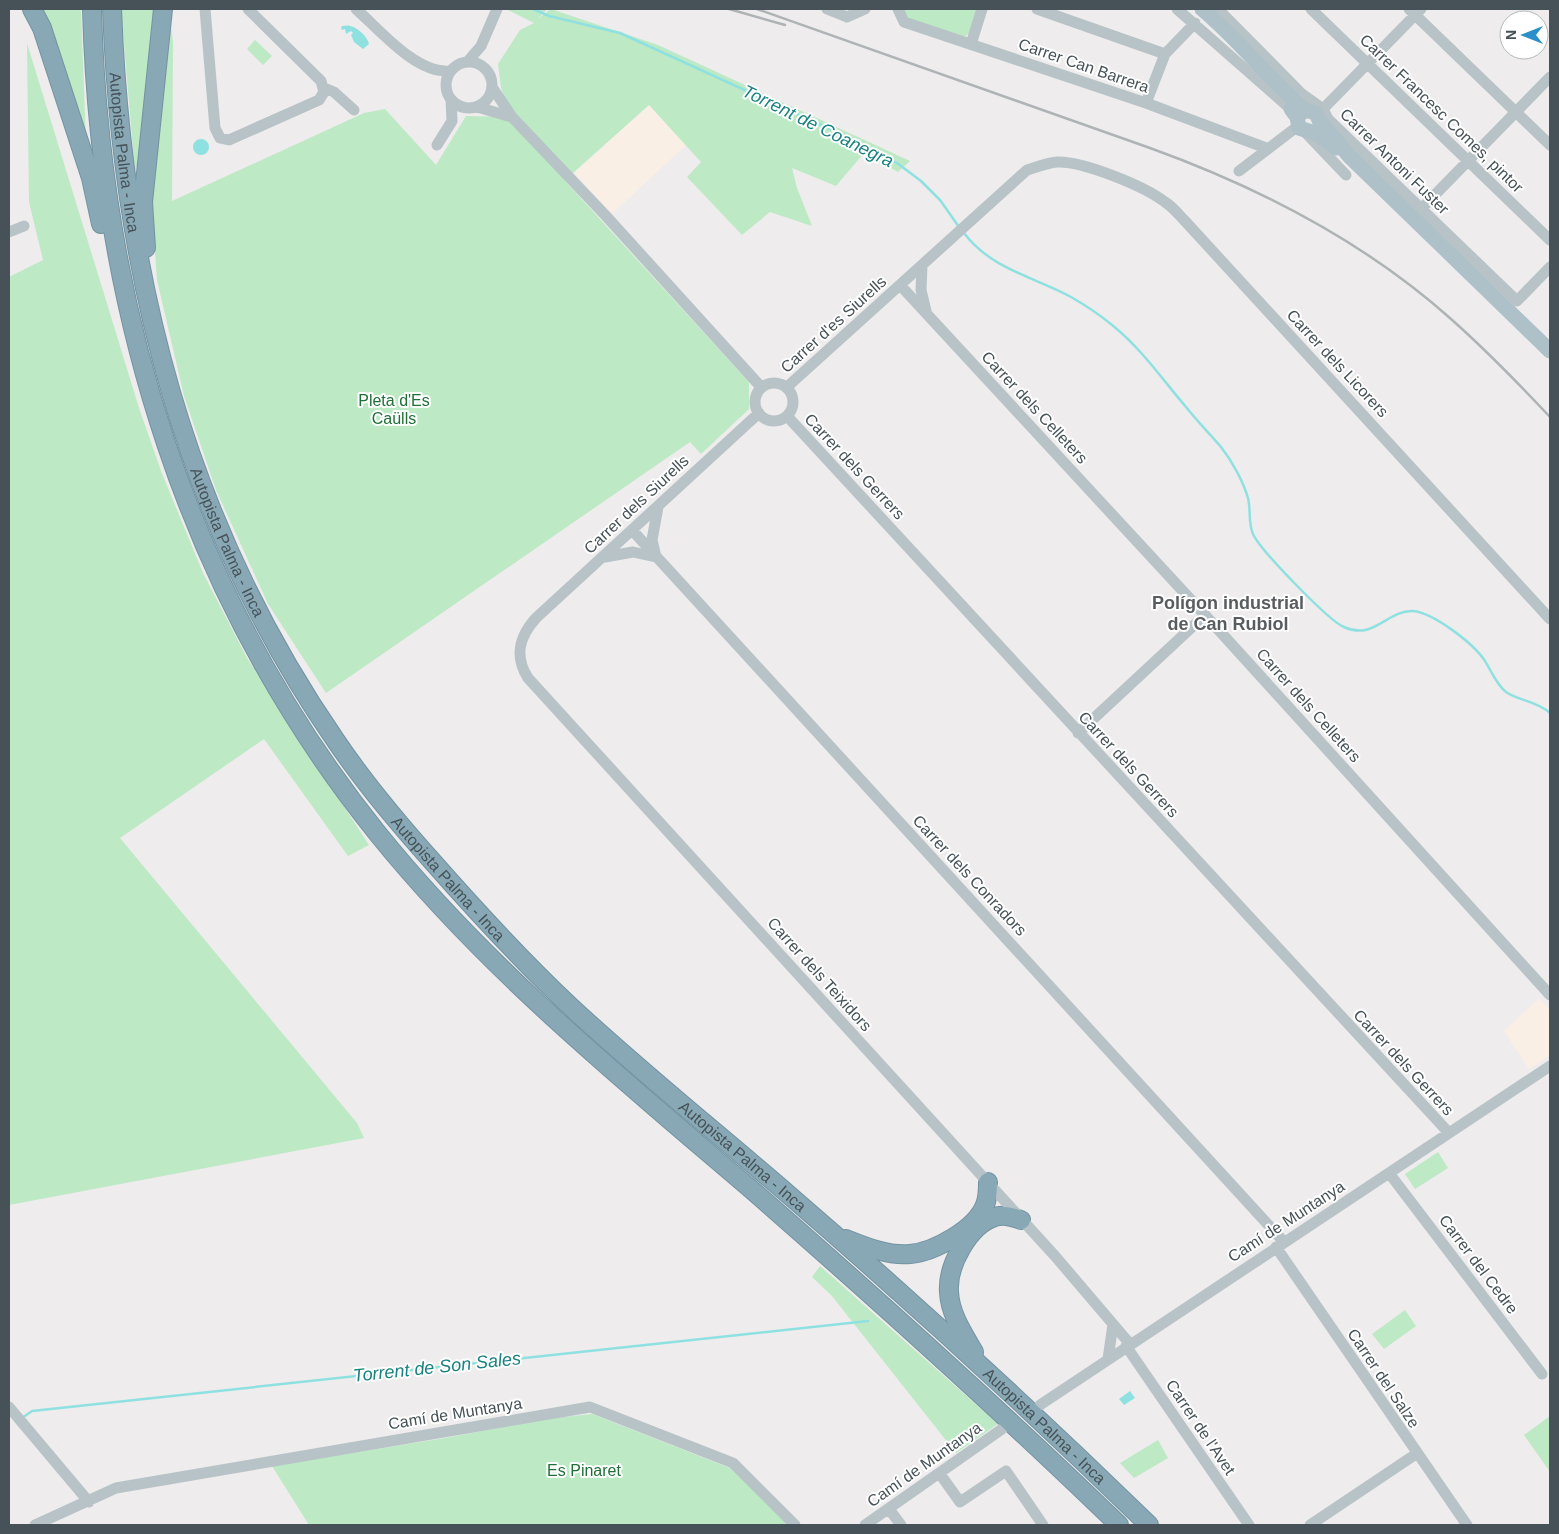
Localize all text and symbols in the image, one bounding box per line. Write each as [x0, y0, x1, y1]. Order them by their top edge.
north arrow [1499, 10, 1549, 60]
text: N [1503, 30, 1519, 40]
street label: Carrer Francesc Comes, pintor [1357, 31, 1527, 196]
street label: Carrer Can Barrera [1016, 35, 1151, 96]
street label: Autopista Palma - Inca [106, 72, 142, 234]
water label: Torrent de Coanegra [739, 81, 897, 171]
street label: Carrer Antoni Fuster [1337, 105, 1453, 218]
street label: Carrer d'es Siurells [777, 273, 889, 376]
street label: Carrer dels Licorers [1284, 306, 1392, 421]
street label: Carrer dels Celleters [978, 348, 1091, 467]
park label: Pleta d'Es Caülls [358, 392, 430, 427]
street label: Carrer dels Gerrers [801, 410, 908, 523]
street label: Carrer dels Siurells [581, 452, 692, 557]
street label: Autopista Palma - Inca [187, 465, 267, 620]
district label: Polígon industrial de Can Rubiol [1152, 593, 1304, 634]
street label: Carrer dels Celleters [1253, 645, 1364, 766]
street label: Carrer dels Gerrers [1075, 708, 1182, 821]
street label: Carrer dels Conradors [909, 812, 1030, 939]
street label: Autopista Palma - Inca [388, 813, 508, 945]
street label: Carrer dels Teixidors [764, 914, 875, 1034]
street label: Carrer dels Gerrers [1350, 1006, 1457, 1119]
street label: Autopista Palma - Inca [676, 1098, 809, 1215]
street label: Camí de Muntanya [1225, 1177, 1348, 1265]
street label: Carrer del Cedre [1436, 1212, 1521, 1317]
street label: Carrer del Salze [1344, 1326, 1423, 1431]
water label: Torrent de Son Sales [352, 1348, 522, 1386]
street label: Autopista Palma - Inca [980, 1365, 1109, 1487]
street label: Carrer de l'Avet [1163, 1377, 1239, 1478]
street label: Camí de Muntanya [387, 1395, 523, 1432]
street label: Camí de Muntanya [864, 1419, 985, 1510]
park label: Es Pinaret [547, 1462, 621, 1479]

